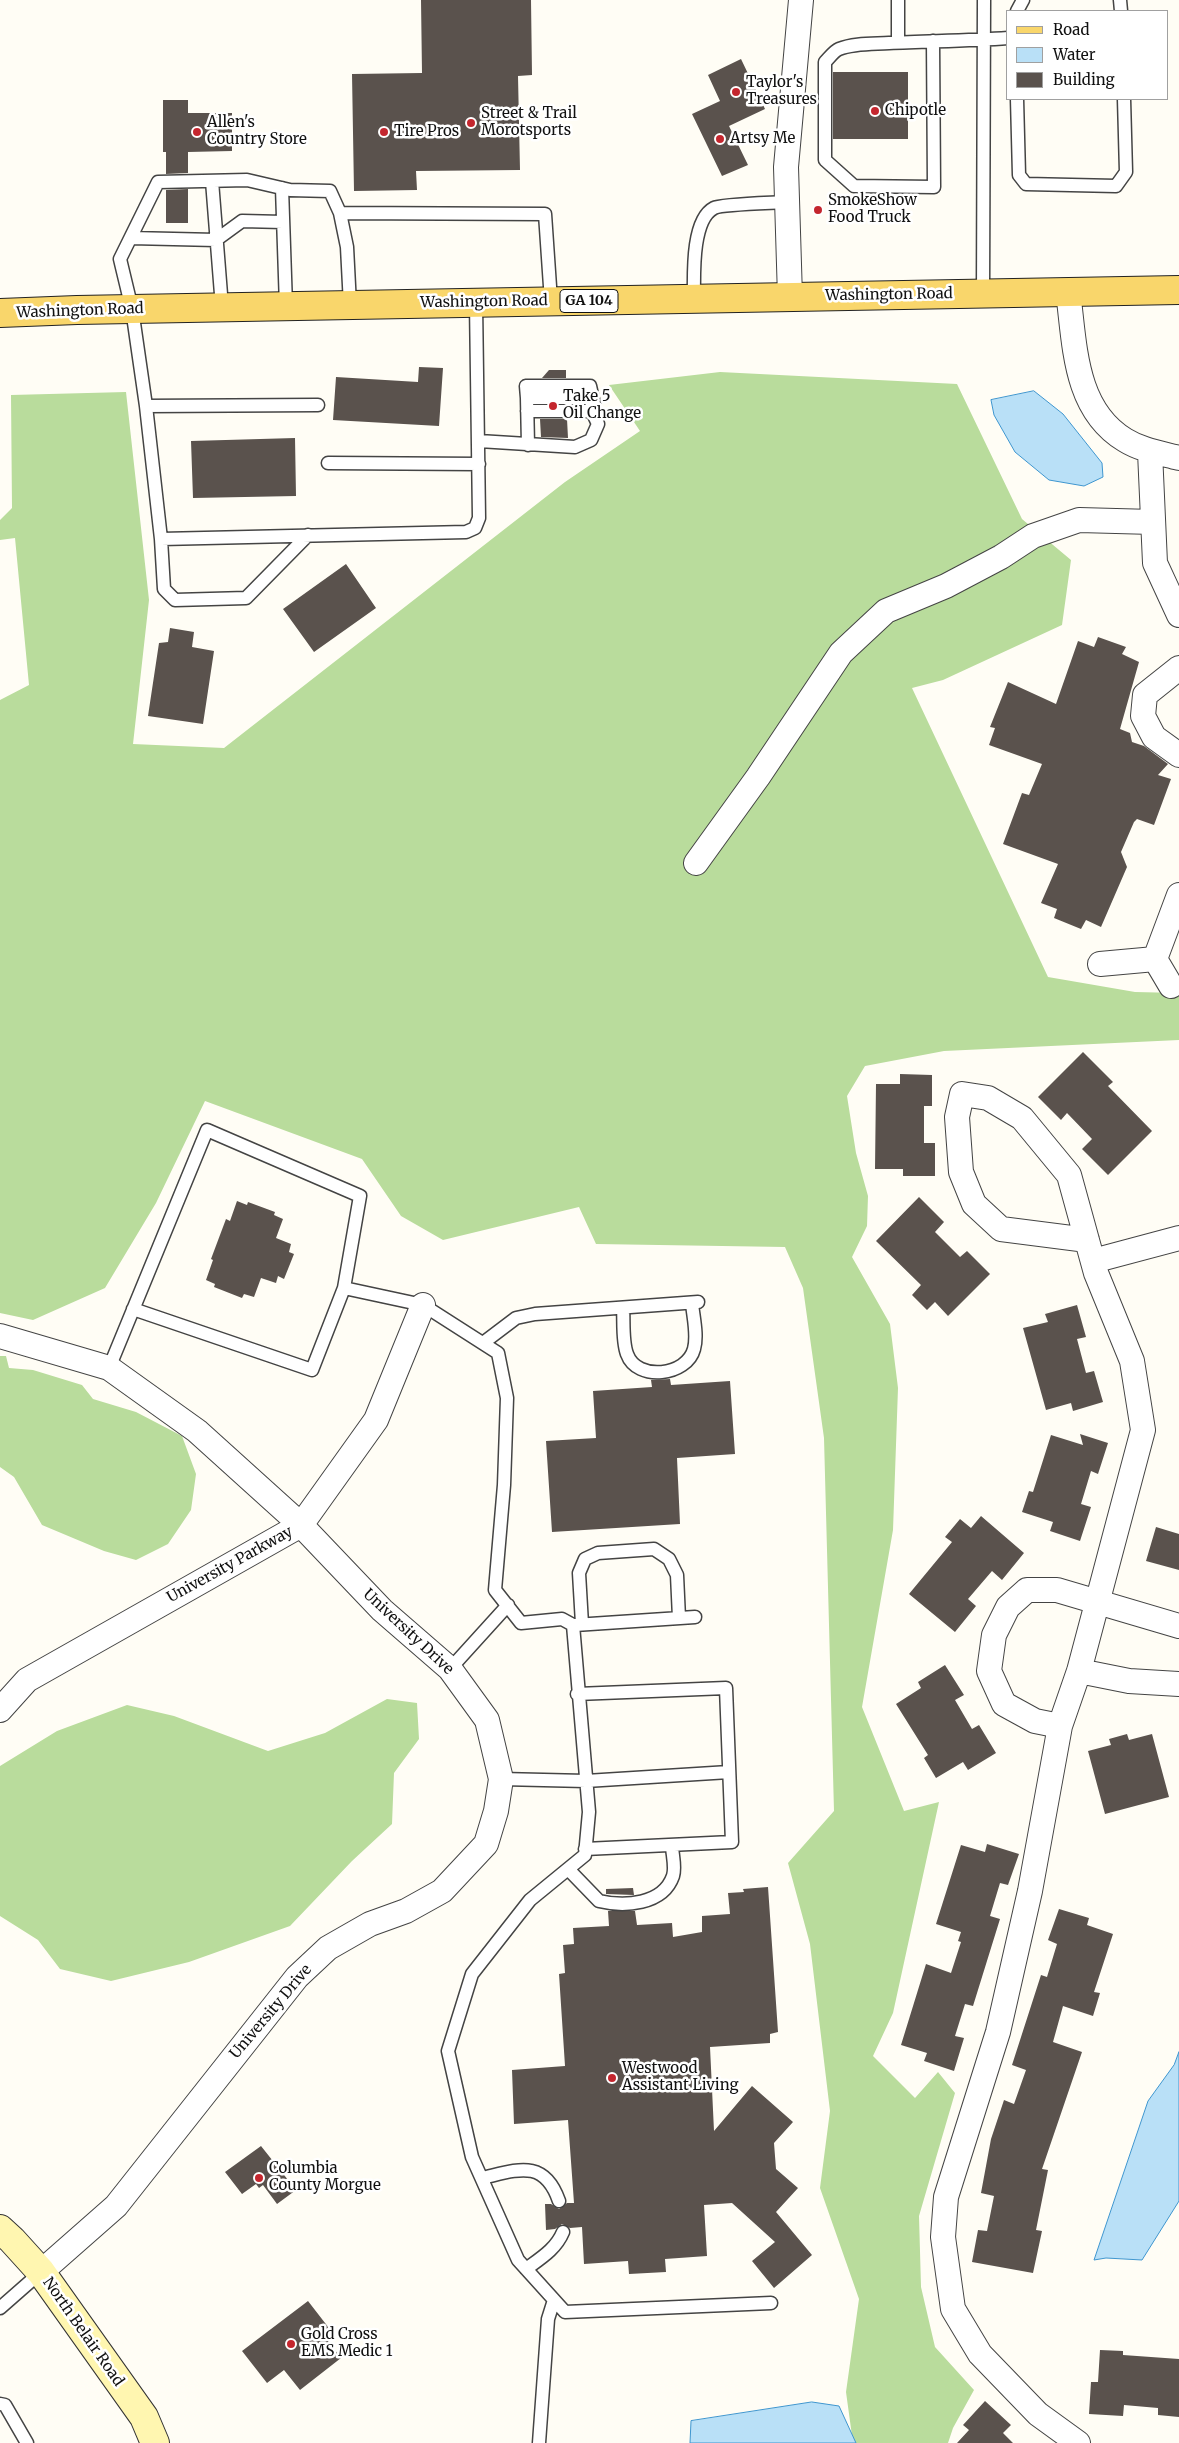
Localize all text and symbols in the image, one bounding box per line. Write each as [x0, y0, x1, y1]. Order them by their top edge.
legend [1006, 10, 1169, 100]
text: Road [1053, 20, 1089, 39]
text: Water [1053, 45, 1095, 64]
text: Building [1053, 70, 1115, 89]
place label: Taylor's Treasures [746, 74, 817, 109]
marker: Taylor's Treasures [730, 86, 742, 98]
place label: Chipotle [885, 102, 946, 120]
place label: Street & Trail Morotsports [481, 105, 577, 140]
marker: Chipotle [869, 105, 881, 117]
place label: Allen's Country Store [207, 114, 307, 149]
marker: Street & Trail Morotsports [465, 117, 477, 129]
place label: Tire Pros [394, 123, 459, 141]
marker: Allen's Country Store [191, 126, 203, 138]
marker: Tire Pros [378, 126, 390, 138]
place label: Artsy Me [730, 130, 795, 148]
marker: Artsy Me [714, 133, 726, 145]
place label: SmokeShow Food Truck [828, 192, 917, 227]
marker: SmokeShow Food Truck [812, 204, 824, 216]
street label: Washington Road [825, 285, 953, 305]
road number: GA 104 [560, 290, 618, 312]
street label: Washington Road [420, 292, 548, 312]
street label: Washington Road [16, 300, 144, 322]
place label: Take 5 Oil Change [563, 388, 641, 423]
marker: Take 5 Oil Change [547, 400, 559, 412]
street label: University Parkway [164, 1523, 296, 1607]
street label: University Drive [359, 1585, 457, 1679]
street label: University Drive [226, 1961, 316, 2063]
place label: Westwood Assistant Living [622, 2060, 739, 2095]
marker: Westwood Assistant Living [606, 2072, 618, 2084]
place label: Columbia County Morgue [269, 2160, 381, 2195]
marker: Columbia County Morgue [253, 2172, 265, 2184]
street label: North Belair Road [39, 2274, 127, 2390]
place label: Gold Cross EMS Medic 1 [301, 2326, 393, 2361]
marker: Gold Cross EMS Medic 1 [285, 2338, 297, 2350]

